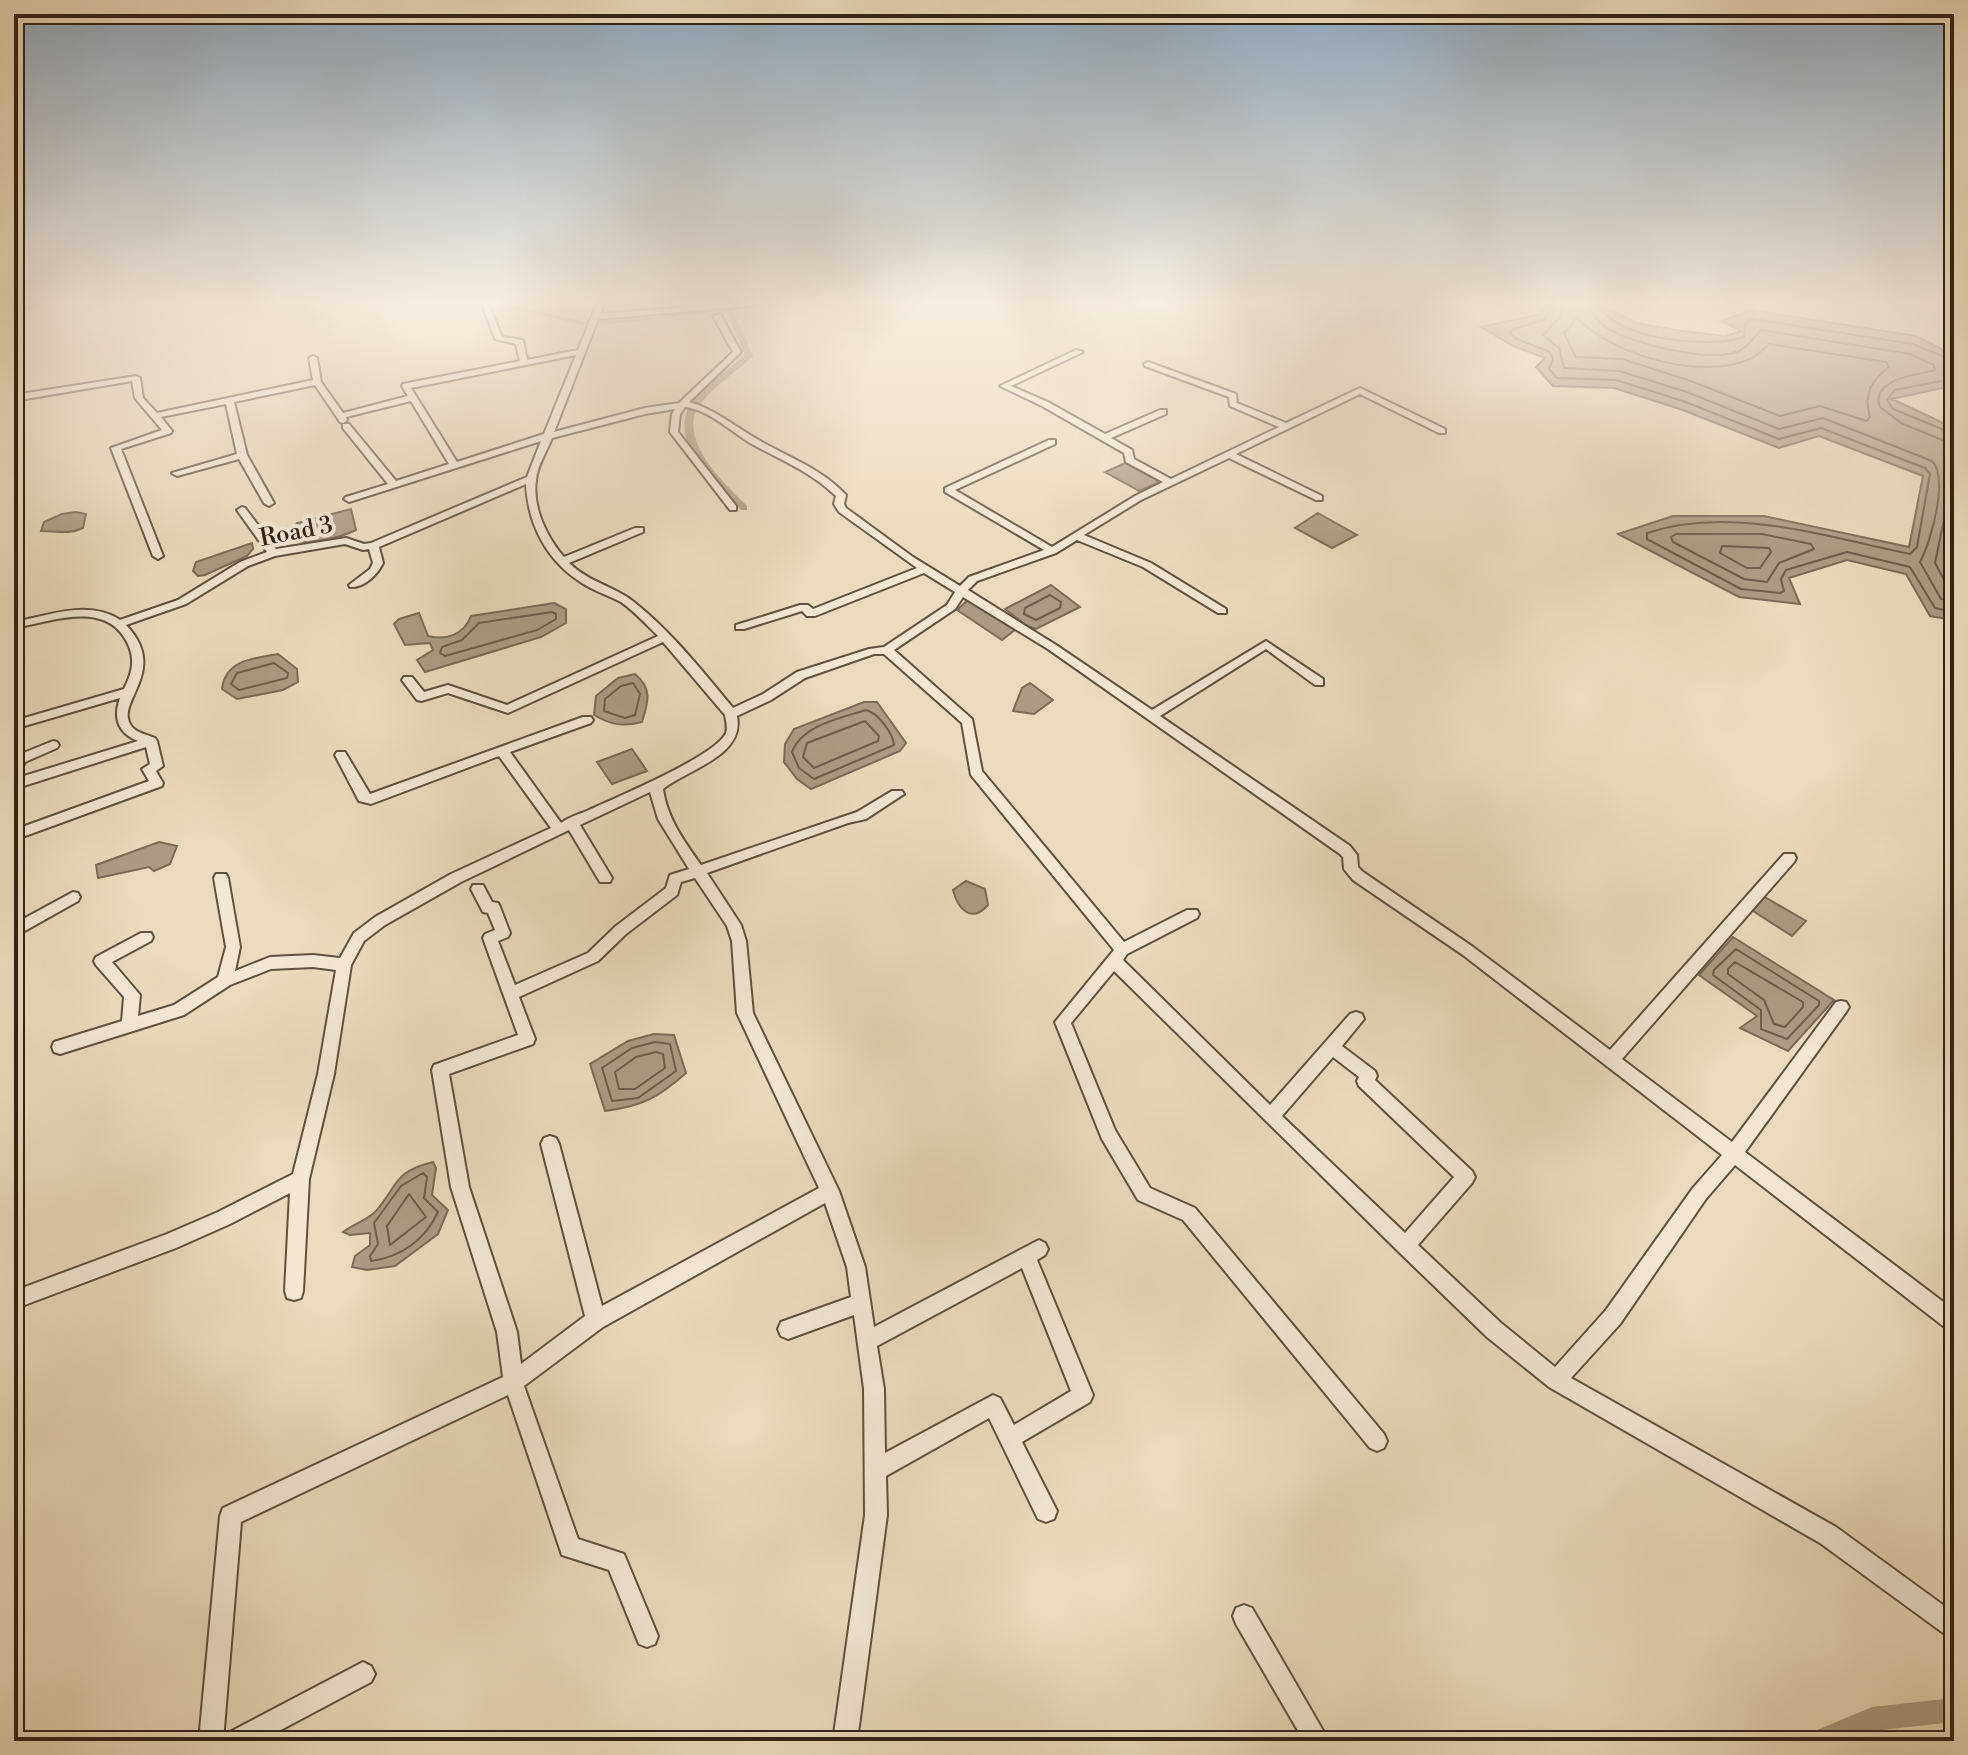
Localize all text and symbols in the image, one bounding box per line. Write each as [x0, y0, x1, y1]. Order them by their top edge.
street label: Road 3 [257, 510, 335, 554]

